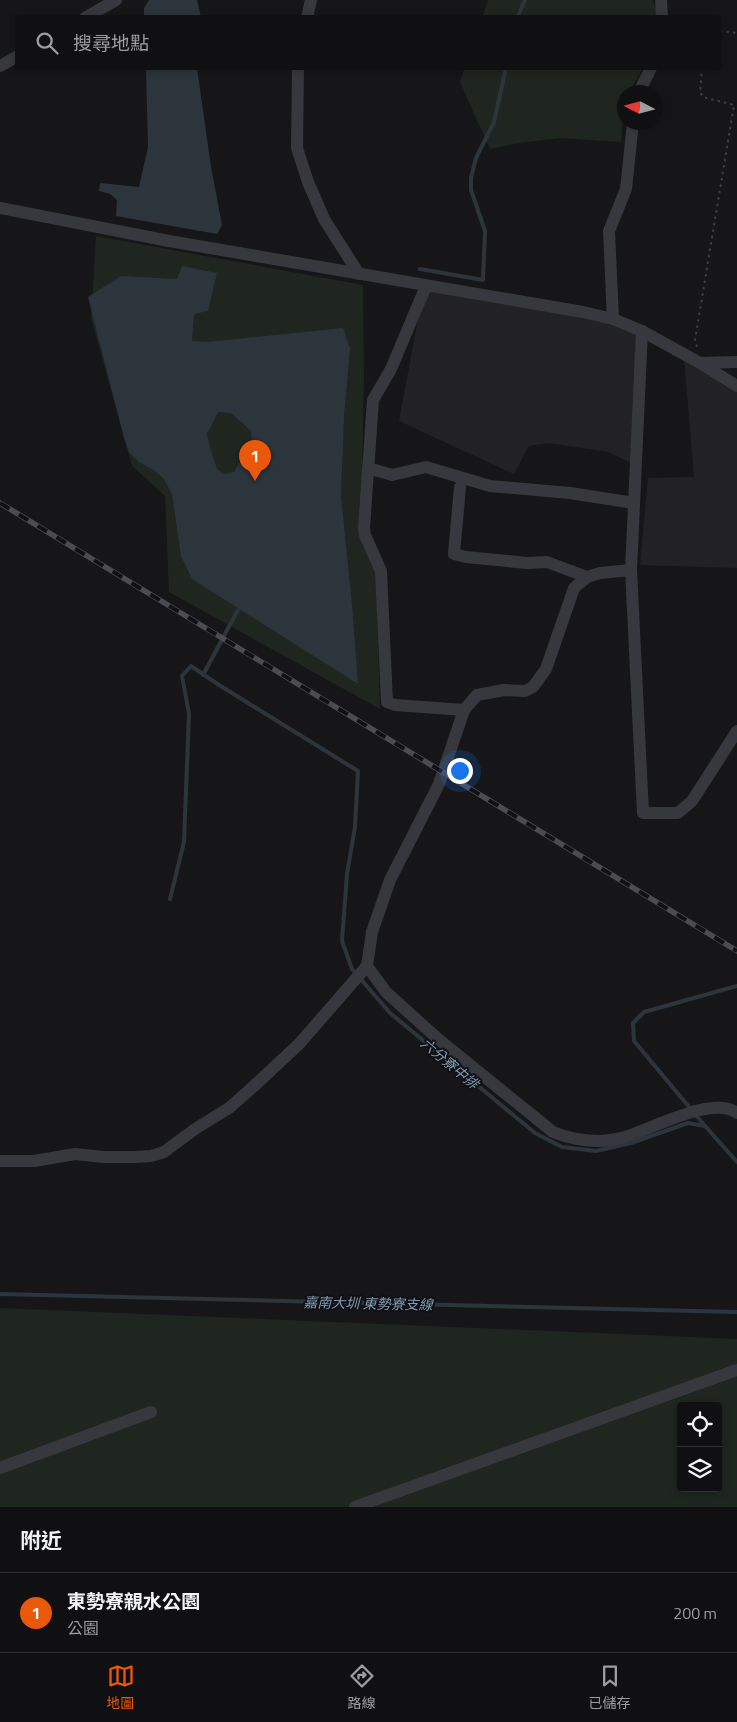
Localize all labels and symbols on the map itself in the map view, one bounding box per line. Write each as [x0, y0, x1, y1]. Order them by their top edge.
north arrow [617, 85, 662, 130]
pin: 1 [239, 440, 271, 481]
your location [447, 758, 473, 784]
water label: 六分寮中排 [416, 1032, 485, 1095]
water label: 嘉南大圳 東勢寮支線 [303, 1291, 435, 1315]

